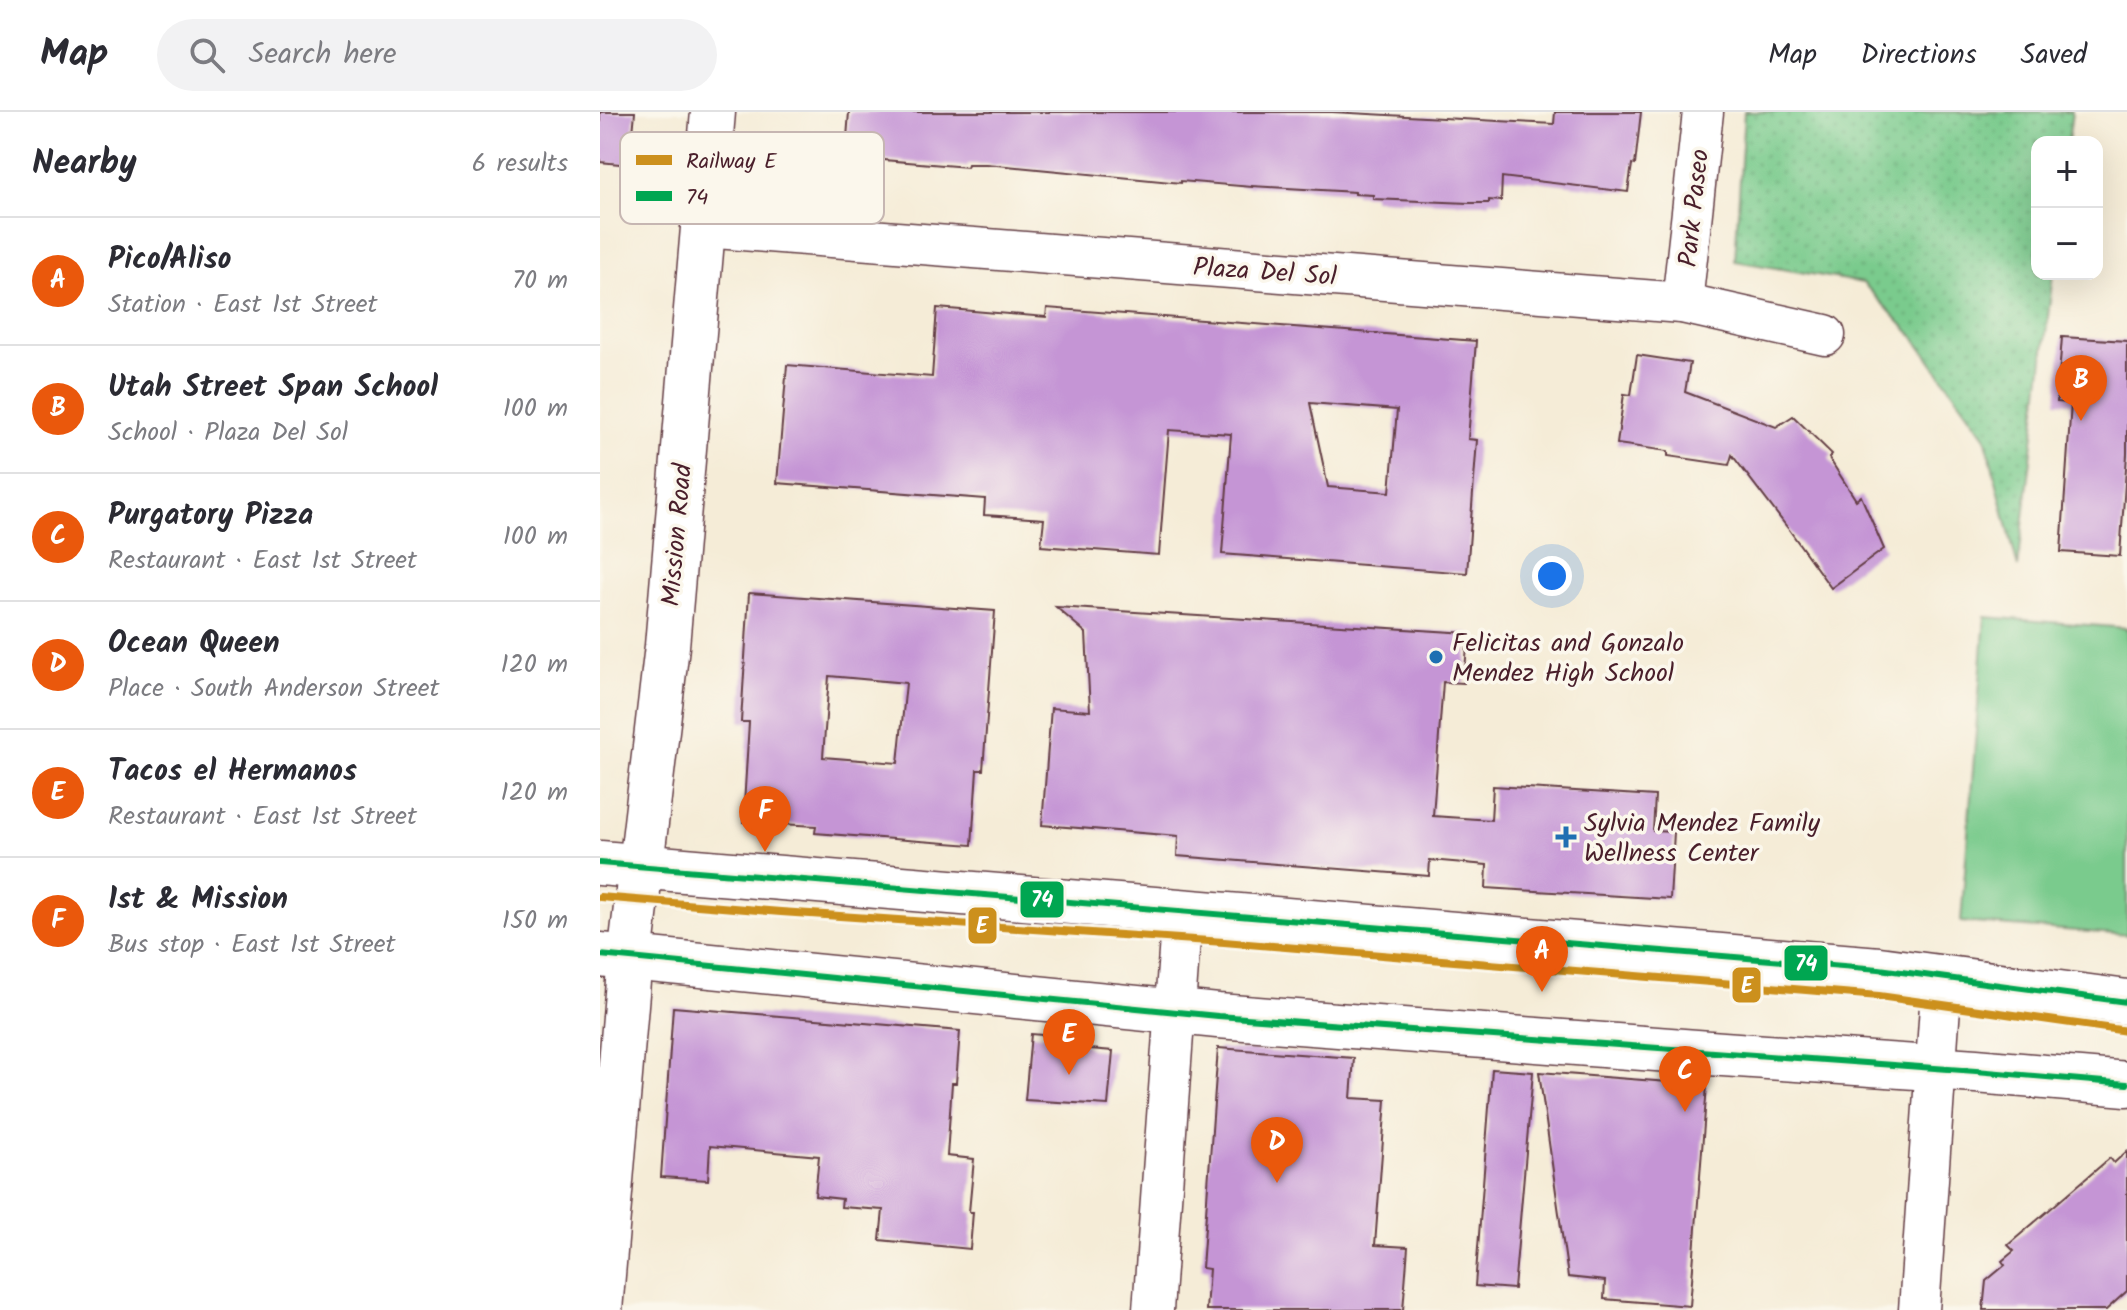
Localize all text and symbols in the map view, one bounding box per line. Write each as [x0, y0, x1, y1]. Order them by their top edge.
search box [157, 19, 717, 91]
text: Map [40, 25, 109, 85]
text: Search here [249, 31, 396, 79]
icon: search [185, 33, 229, 77]
text: Map [1768, 33, 1817, 78]
text: Directions [1861, 33, 1977, 78]
text: Saved [2021, 33, 2087, 78]
legend [620, 132, 884, 224]
map controls [2031, 136, 2103, 280]
button: + [2031, 136, 2103, 208]
text: Nearby [32, 137, 137, 191]
text: 6 results [472, 143, 568, 185]
text: Railway E [686, 145, 778, 180]
street label: Park Paseo [1668, 147, 1722, 269]
text: 74 [686, 181, 708, 216]
button: − [2031, 208, 2103, 280]
text: Pico/Aliso [108, 236, 231, 284]
street label: Plaza Del Sol [1192, 247, 1338, 299]
text: A [50, 260, 66, 302]
text: 70 m [512, 260, 568, 302]
text: Station · East 1st Street [108, 284, 378, 326]
pin: B [2055, 355, 2107, 421]
text: Utah Street Span School [108, 364, 438, 412]
text: B [50, 388, 66, 430]
text: 100 m [503, 388, 568, 430]
text: School · Plaza Del Sol [108, 412, 348, 454]
street label: Mission Road [651, 461, 705, 608]
text: Purgatory Pizza [108, 492, 313, 540]
text: C [50, 516, 66, 558]
text: 100 m [503, 516, 568, 558]
text: Restaurant · East 1st Street [108, 540, 417, 582]
your location [1532, 556, 1572, 596]
text: Ocean Queen [108, 620, 280, 668]
place label: Felicitas and Gonzalo Mendez High School [1452, 623, 1684, 695]
text: D [49, 644, 67, 686]
text: 120 m [501, 644, 568, 686]
marker: Felicitas and Gonzalo Mendez High School [1427, 648, 1445, 666]
text: Place · South Anderson Street [108, 668, 440, 710]
text: Tacos el Hermanos [108, 748, 357, 796]
text: E [51, 772, 65, 814]
text: 120 m [501, 772, 568, 814]
pin: F [739, 786, 791, 852]
text: Restaurant · East 1st Street [108, 796, 417, 838]
place label: Sylvia Mendez Family Wellness Center [1584, 803, 1821, 875]
marker: Sylvia Mendez Family Wellness Center [1555, 826, 1577, 848]
text: 1st & Mission [108, 876, 288, 924]
line badge: 74 [1019, 880, 1065, 919]
text: 74 [1031, 884, 1053, 919]
text: F [51, 900, 65, 942]
text: 150 m [502, 900, 568, 942]
line badge: E [967, 906, 998, 945]
text: E [976, 910, 989, 945]
text: Bus stop · East 1st Street [108, 924, 396, 966]
pin: A [1516, 926, 1568, 992]
line badge: 74 [1783, 944, 1829, 982]
text: 74 [1795, 948, 1817, 983]
line badge: E [1731, 966, 1762, 1004]
text: E [1741, 970, 1754, 1005]
pin: E [1043, 1009, 1095, 1075]
pin: C [1659, 1046, 1711, 1112]
pin: D [1251, 1117, 1303, 1183]

